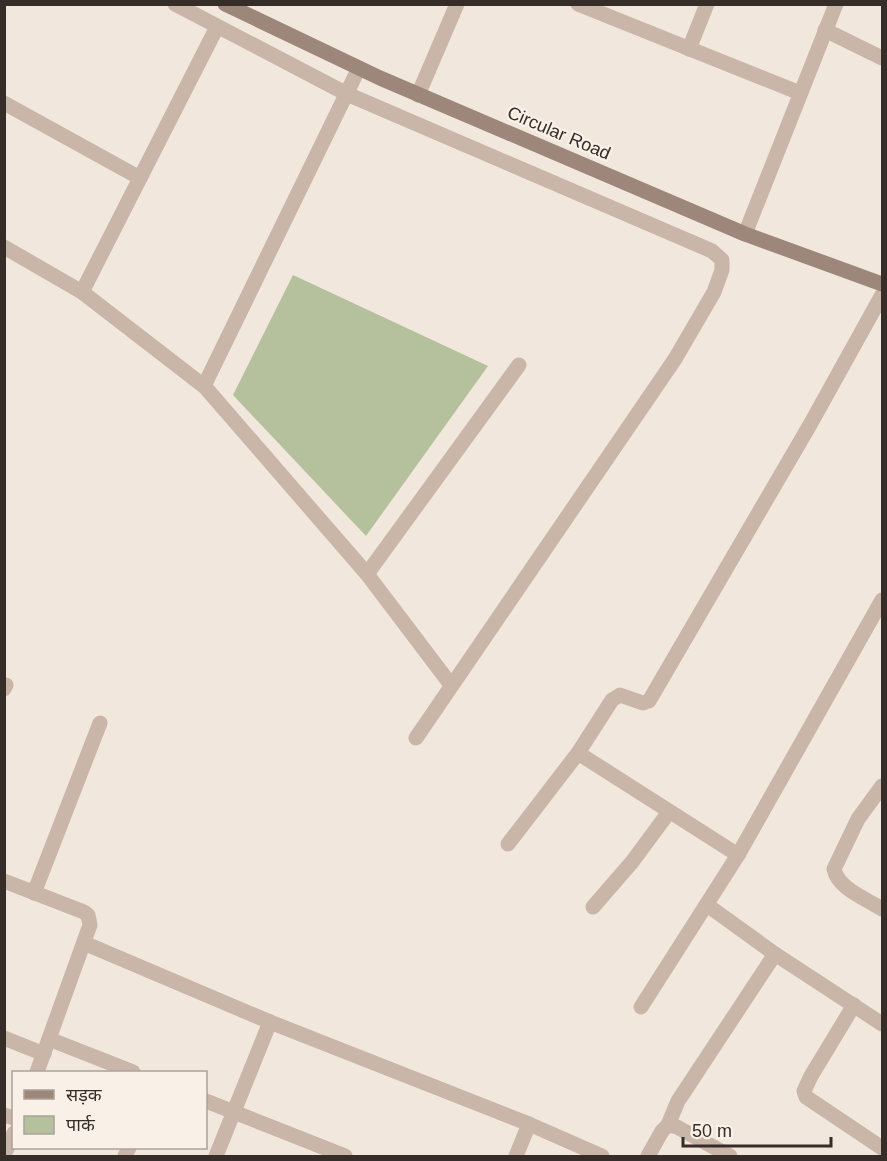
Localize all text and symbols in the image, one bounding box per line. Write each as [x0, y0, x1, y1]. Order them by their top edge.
street label: Circular Road [504, 102, 614, 164]
legend [12, 1071, 207, 1149]
text: सड़क [66, 1085, 103, 1105]
scale bar [683, 1110, 832, 1148]
text: पार्क [66, 1114, 96, 1135]
text: 50 m [692, 1121, 732, 1141]

